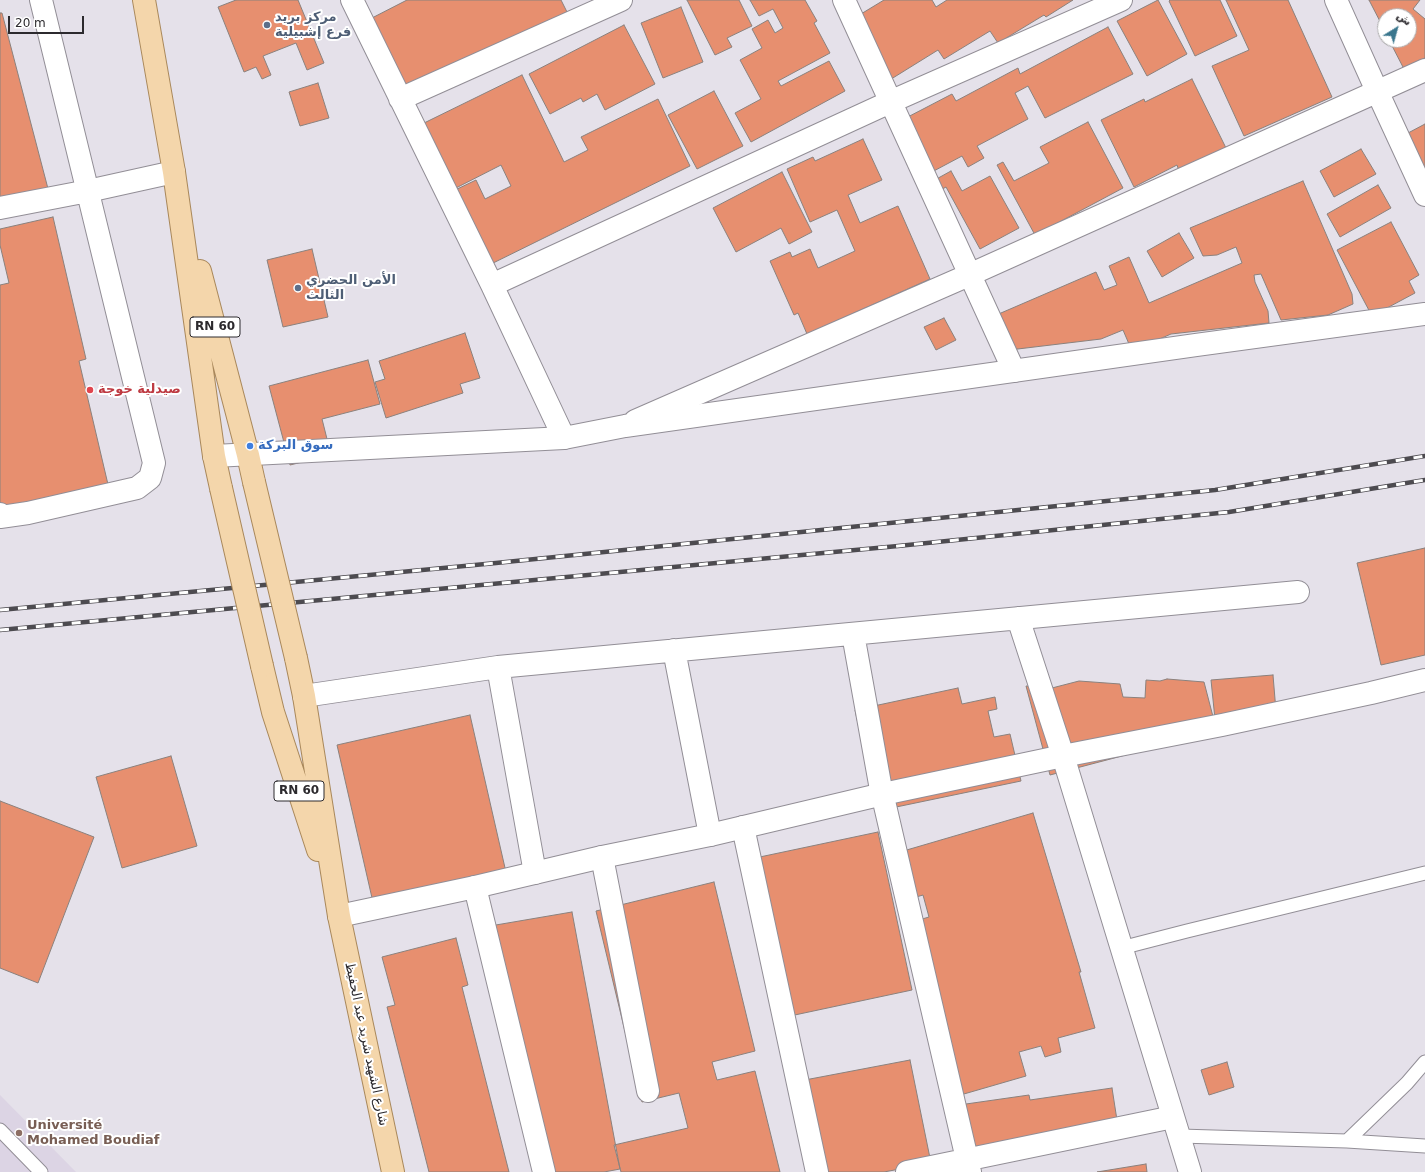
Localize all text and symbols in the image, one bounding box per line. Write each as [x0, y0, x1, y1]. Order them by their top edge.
scale bar [10, 8, 86, 34]
north arrow [1377, 8, 1417, 48]
text: ش [1394, 9, 1414, 29]
place label: مركز بريد فرع إشبيلية [275, 10, 351, 41]
text: 20 m [15, 16, 46, 30]
marker: مركز بريد فرع إشبيلية [262, 20, 272, 30]
place label: الأمن الحضري الثالث [306, 273, 396, 304]
marker: الأمن الحضري الثالث [293, 283, 303, 293]
road number: RN 60 [190, 317, 240, 337]
place label: صيدلية خوجة [98, 382, 181, 398]
marker: صيدلية خوجة [85, 385, 95, 395]
place label: سوق البركة [258, 438, 333, 454]
marker: سوق البركة [245, 441, 255, 451]
road number: RN 60 [274, 781, 324, 801]
street label: شارع الشهيد شريد عبد الحفيظ [341, 961, 391, 1127]
place label: Université Mohamed Boudiaf [27, 1118, 159, 1149]
marker: Université Mohamed Boudiaf [14, 1128, 24, 1138]

